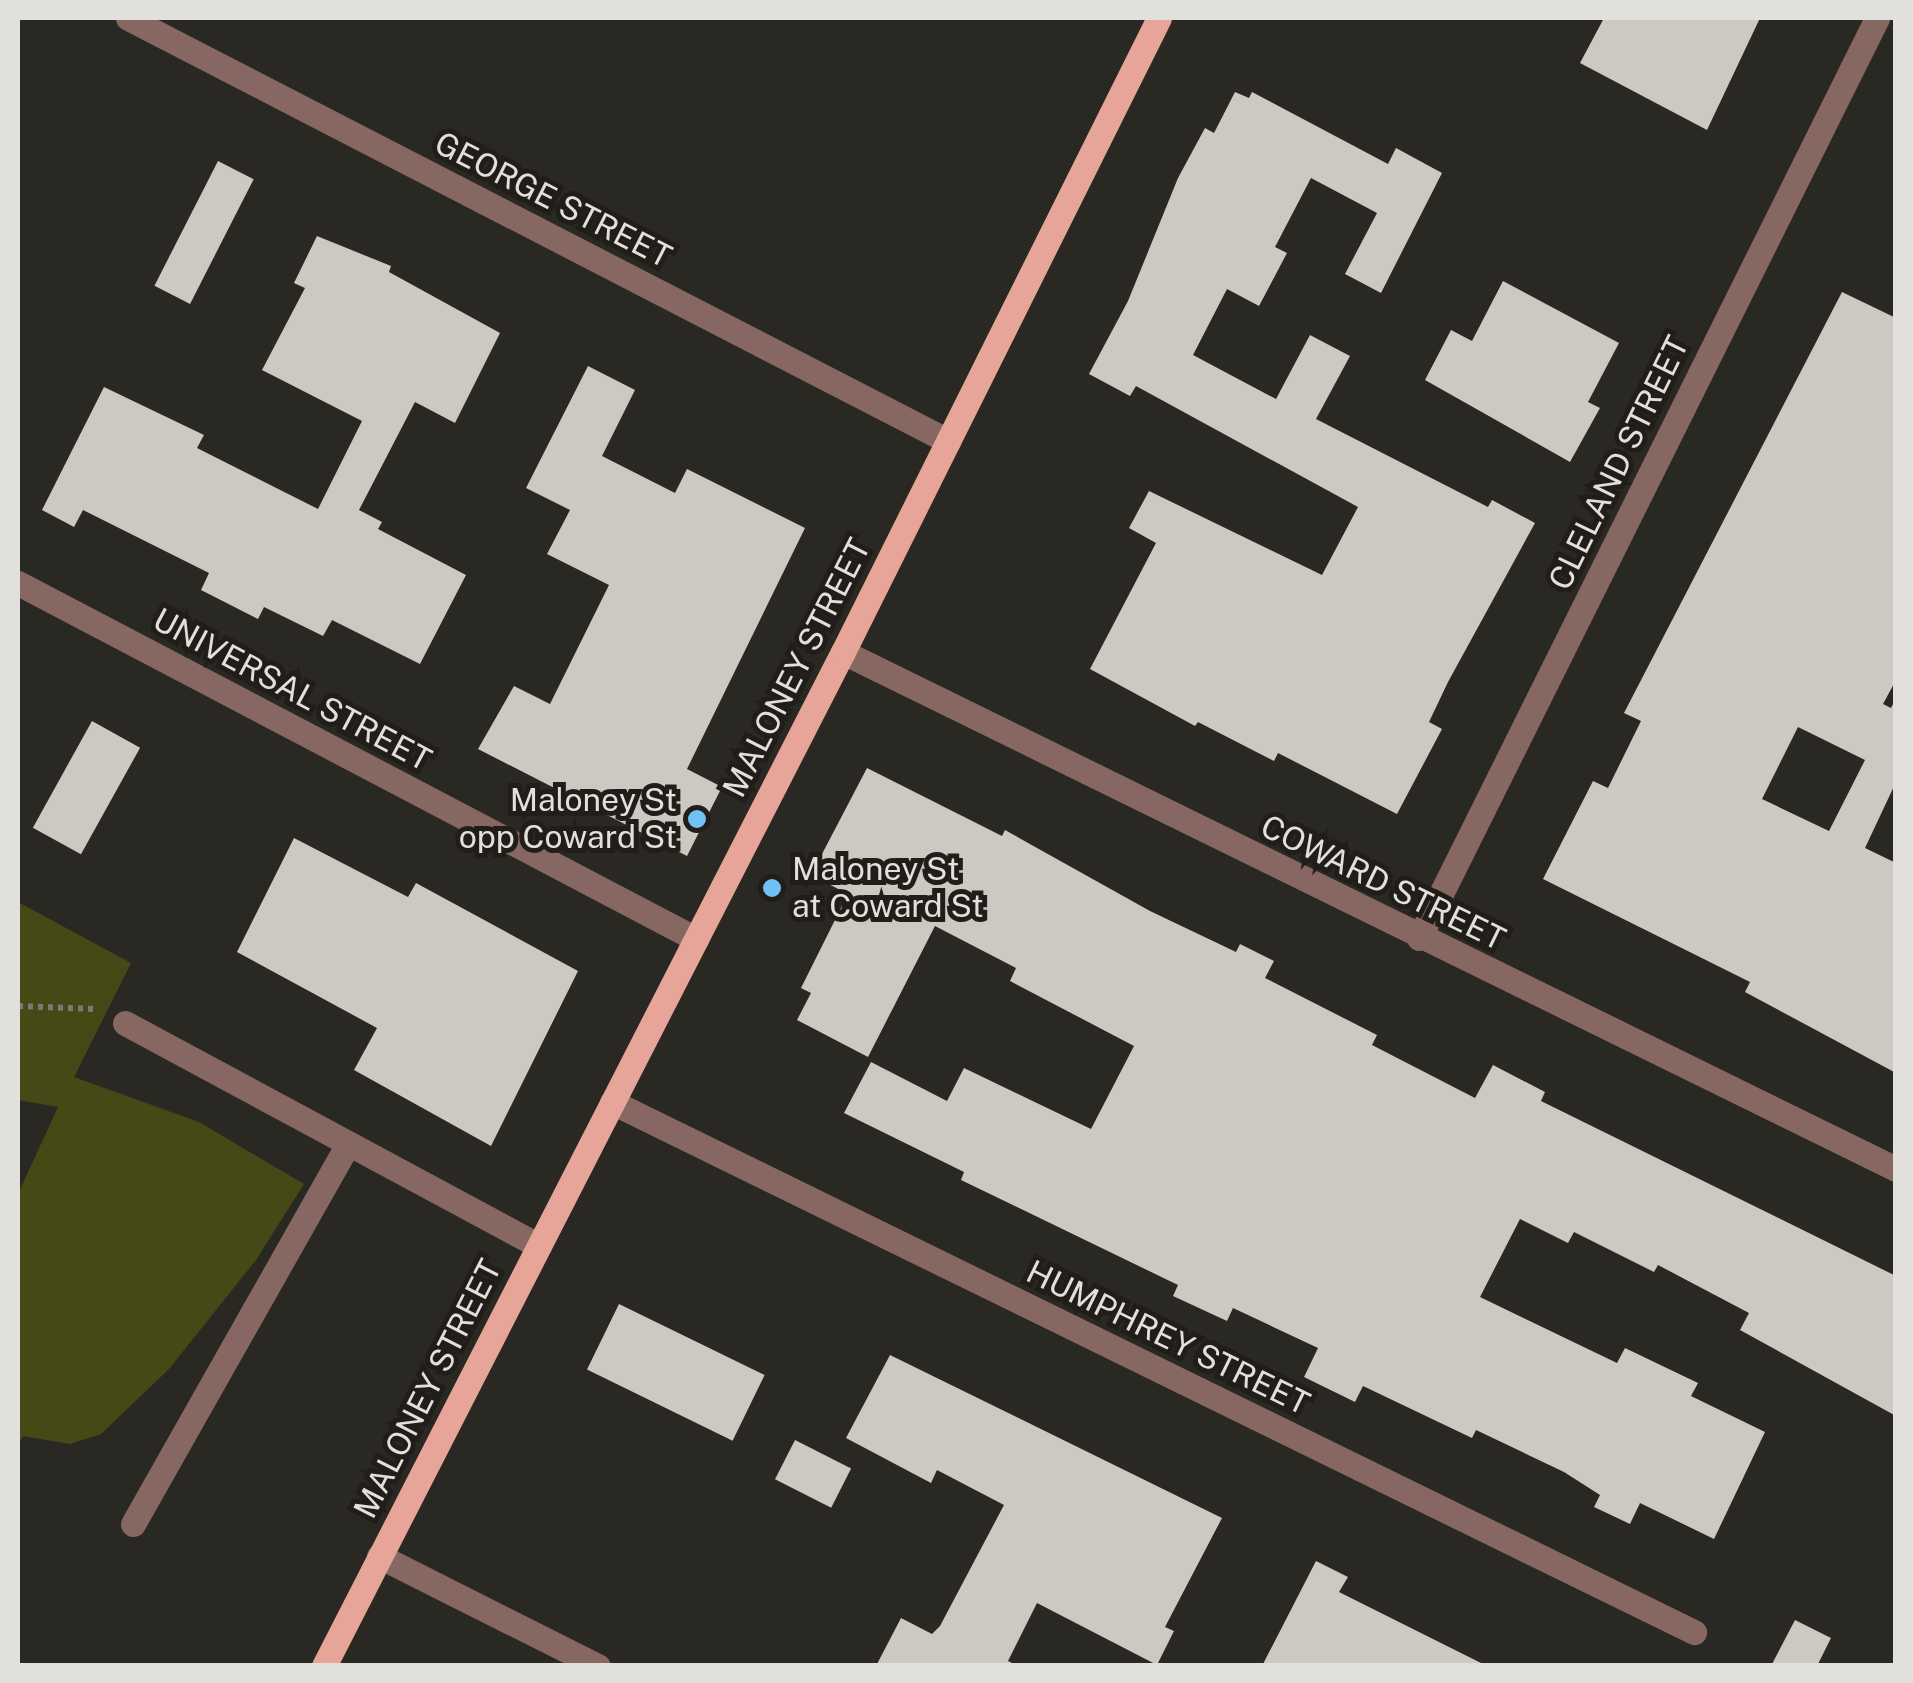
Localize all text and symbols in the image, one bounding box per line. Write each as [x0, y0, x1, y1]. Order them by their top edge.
street label: GEORGE STREET [428, 124, 678, 276]
street label: CLELAND STREET [1541, 330, 1697, 596]
street label: MALONEY STREET [715, 532, 879, 804]
street label: UNIVERSAL STREET [147, 600, 437, 780]
place label: Maloney St opp Coward St [459, 782, 677, 857]
street label: COWARD STREET [1254, 807, 1512, 959]
marker: Maloney St opp Coward St [686, 808, 708, 830]
place label: Maloney St at Coward St [792, 851, 984, 926]
marker: Maloney St at Coward St [761, 877, 783, 899]
street label: MALONEY STREET [346, 1253, 510, 1525]
street label: HUMPHREY STREET [1020, 1253, 1316, 1423]

